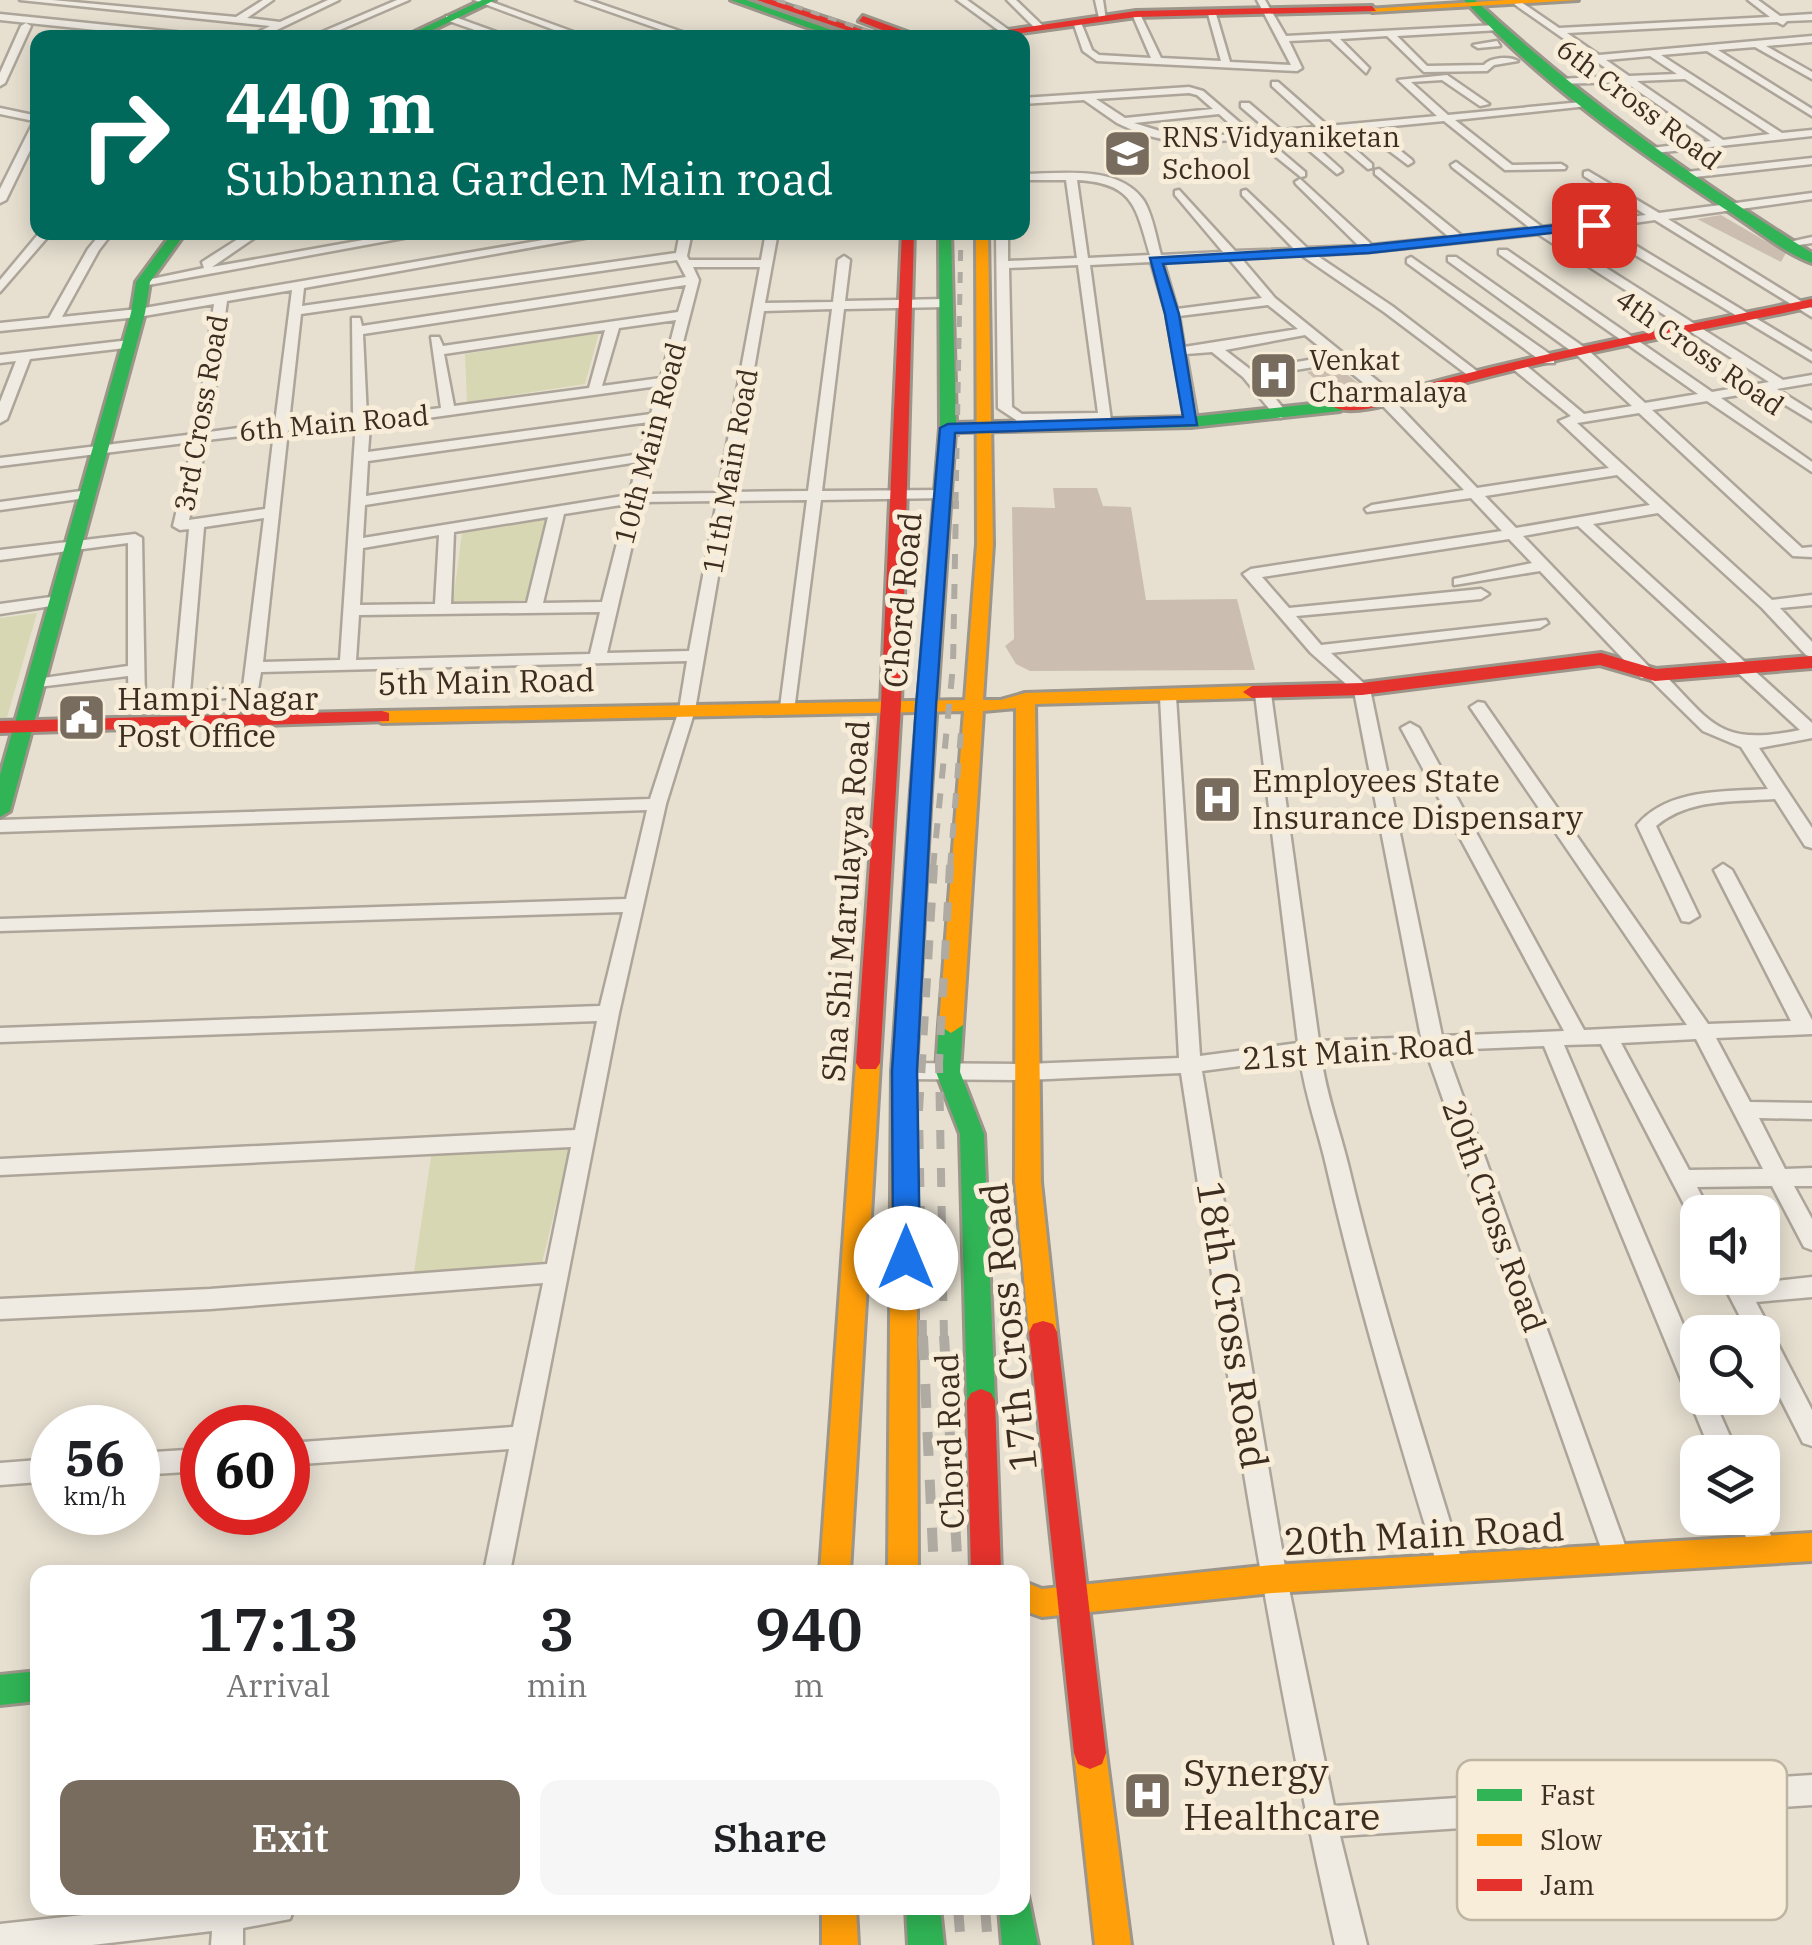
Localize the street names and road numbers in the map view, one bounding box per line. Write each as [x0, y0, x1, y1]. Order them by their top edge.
street label: 6th Cross Road [1549, 30, 1729, 178]
street label: 4th Cross Road [1609, 280, 1792, 423]
street label: 3rd Cross Road [165, 312, 236, 514]
street label: 10th Main Road [605, 338, 694, 548]
street label: 11th Main Road [693, 366, 766, 576]
street label: 6th Main Road [238, 396, 430, 449]
street label: Chord Road [873, 510, 931, 689]
street label: 5th Main Road [377, 658, 595, 704]
street label: Sha Shi Marulayya Road [811, 719, 879, 1083]
street label: 21st Main Road [1241, 1021, 1475, 1079]
street label: 20th Cross Road [1433, 1094, 1556, 1338]
street label: 18th Cross Road [1187, 1178, 1280, 1472]
street label: 17th Cross Road [968, 1180, 1047, 1474]
street label: Chord Road [925, 1352, 973, 1530]
street label: 20th Main Road [1282, 1502, 1566, 1565]

